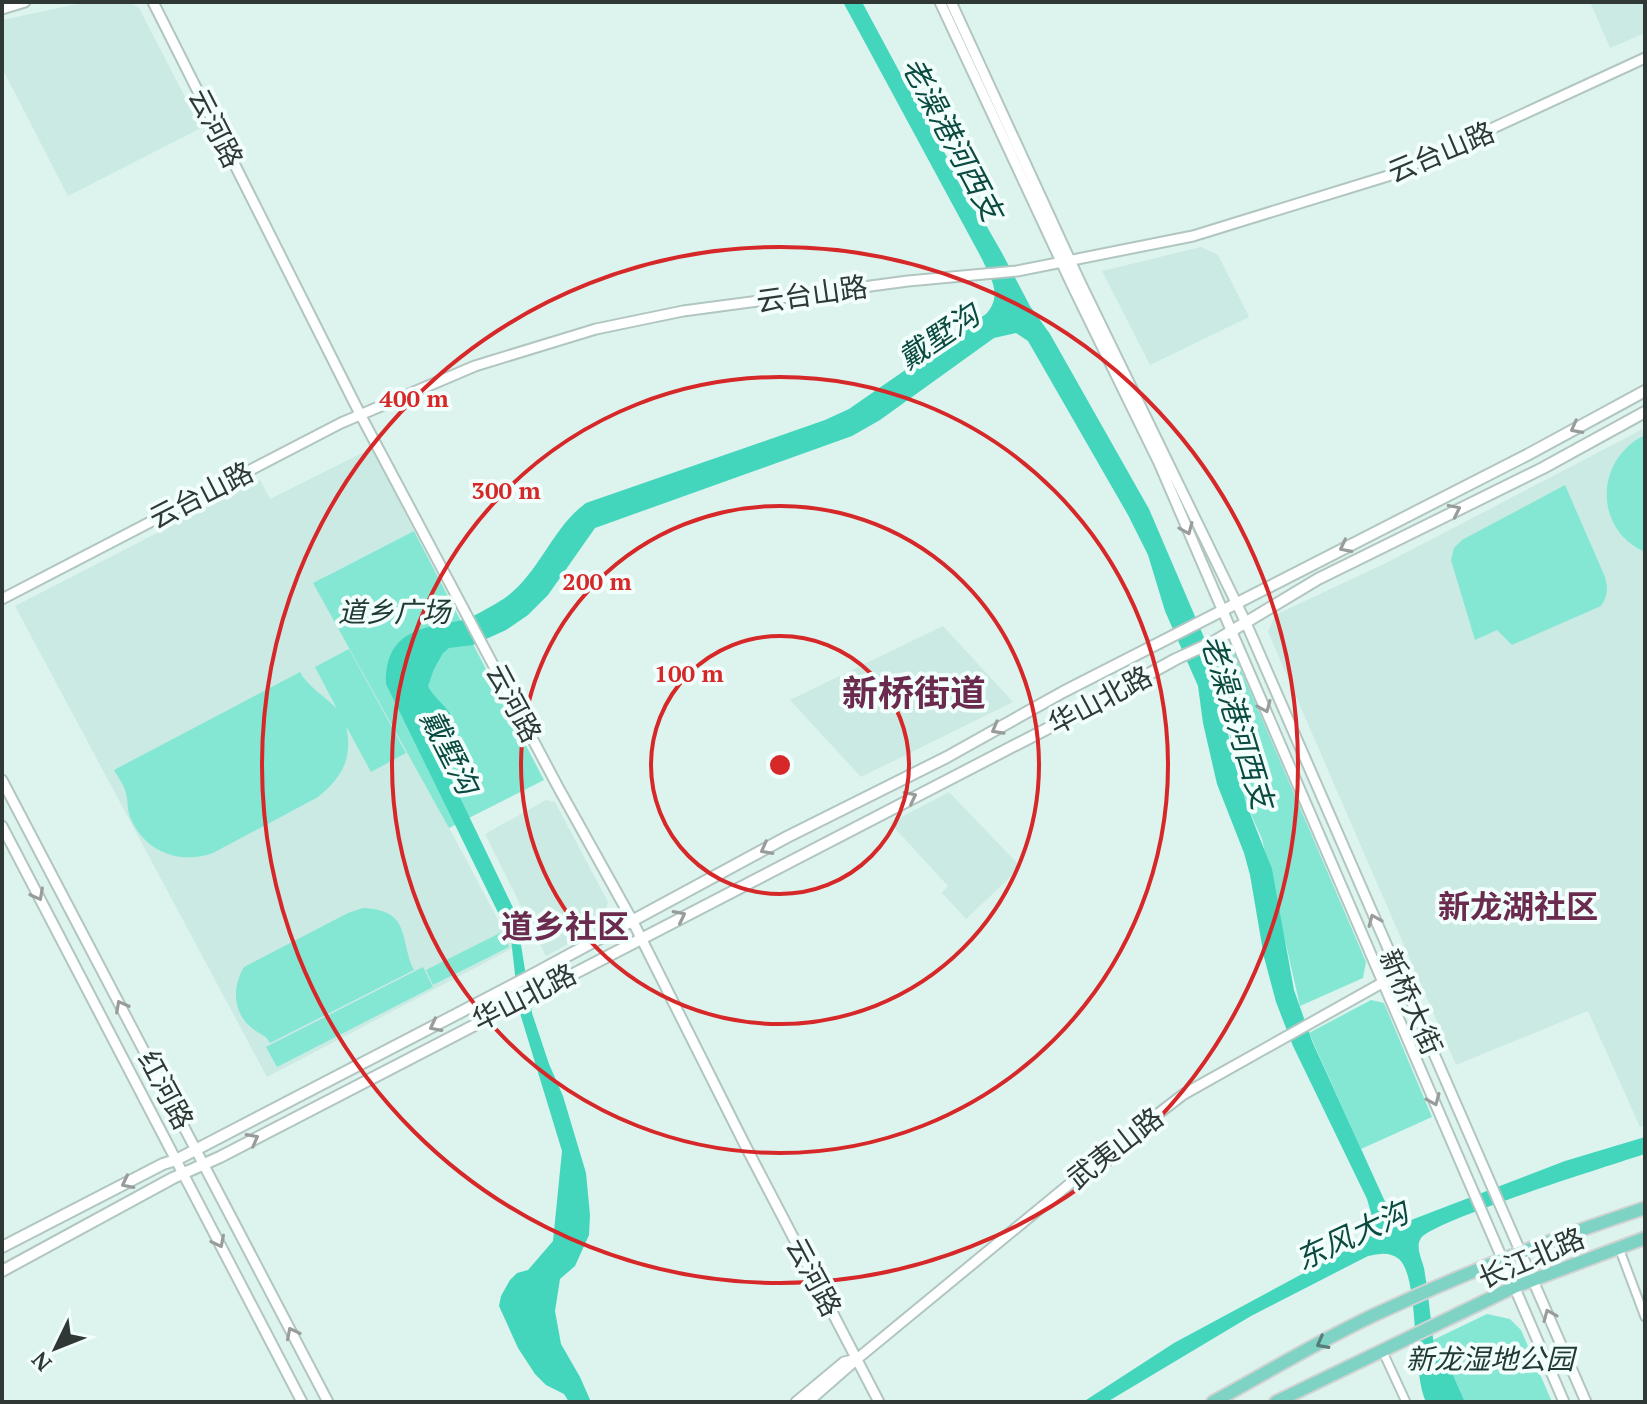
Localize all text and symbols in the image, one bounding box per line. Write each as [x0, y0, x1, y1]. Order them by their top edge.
water label: 老澡港河西支 [893, 50, 1014, 230]
street label: 云河路 [181, 82, 252, 174]
street label: 云台山路 [1382, 113, 1500, 190]
street label: 云台山路 [754, 267, 870, 320]
water label: 戴墅沟 [890, 293, 989, 378]
text: 400 m [379, 382, 449, 414]
one-way arrow [1571, 418, 1585, 434]
street label: 云台山路 [142, 453, 259, 536]
text: 300 m [471, 474, 541, 506]
one-way arrow [1447, 504, 1462, 520]
one-way arrow [1178, 521, 1194, 535]
one-way arrow [1339, 537, 1354, 553]
text: 200 m [562, 565, 632, 597]
park label: 道乡广场 [338, 593, 452, 630]
water label: 老澡港河西支 [1193, 630, 1284, 816]
street label: 云河路 [478, 657, 550, 749]
text: 100 m [654, 657, 724, 689]
street label: 华山北路 [1042, 657, 1158, 742]
district label: 新桥街道 [842, 669, 986, 716]
one-way arrow [1255, 699, 1271, 713]
water label: 戴墅沟 [412, 702, 490, 803]
one-way arrow [991, 720, 1005, 735]
centre of rings [766, 751, 794, 779]
one-way arrow [903, 791, 918, 806]
one-way arrow [759, 839, 774, 854]
district label: 新龙湖社区 [1438, 885, 1598, 927]
one-way arrow [29, 887, 44, 902]
district label: 道乡社区 [501, 905, 629, 947]
one-way arrow [672, 911, 687, 926]
one-way arrow [1368, 914, 1384, 928]
street label: 新桥大街 [1372, 943, 1451, 1060]
street label: 华山北路 [465, 955, 582, 1038]
one-way arrow [116, 1000, 131, 1014]
one-way arrow [429, 1016, 444, 1031]
street label: 红河路 [130, 1044, 202, 1136]
one-way arrow [1424, 1093, 1441, 1107]
street label: 武夷山路 [1059, 1099, 1170, 1197]
one-way arrow [245, 1133, 260, 1148]
one-way arrow [120, 1173, 135, 1188]
water label: 东风大沟 [1289, 1190, 1417, 1279]
street label: 长江北路 [1472, 1219, 1590, 1296]
street label: 云河路 [778, 1231, 850, 1323]
one-way arrow [209, 1234, 225, 1249]
north arrow [16, 1308, 96, 1388]
one-way arrow [1542, 1309, 1558, 1323]
one-way arrow [287, 1326, 302, 1341]
one-way arrow [1316, 1334, 1330, 1349]
park label: 新龙湿地公园 [1406, 1340, 1578, 1377]
text: N [24, 1346, 57, 1378]

